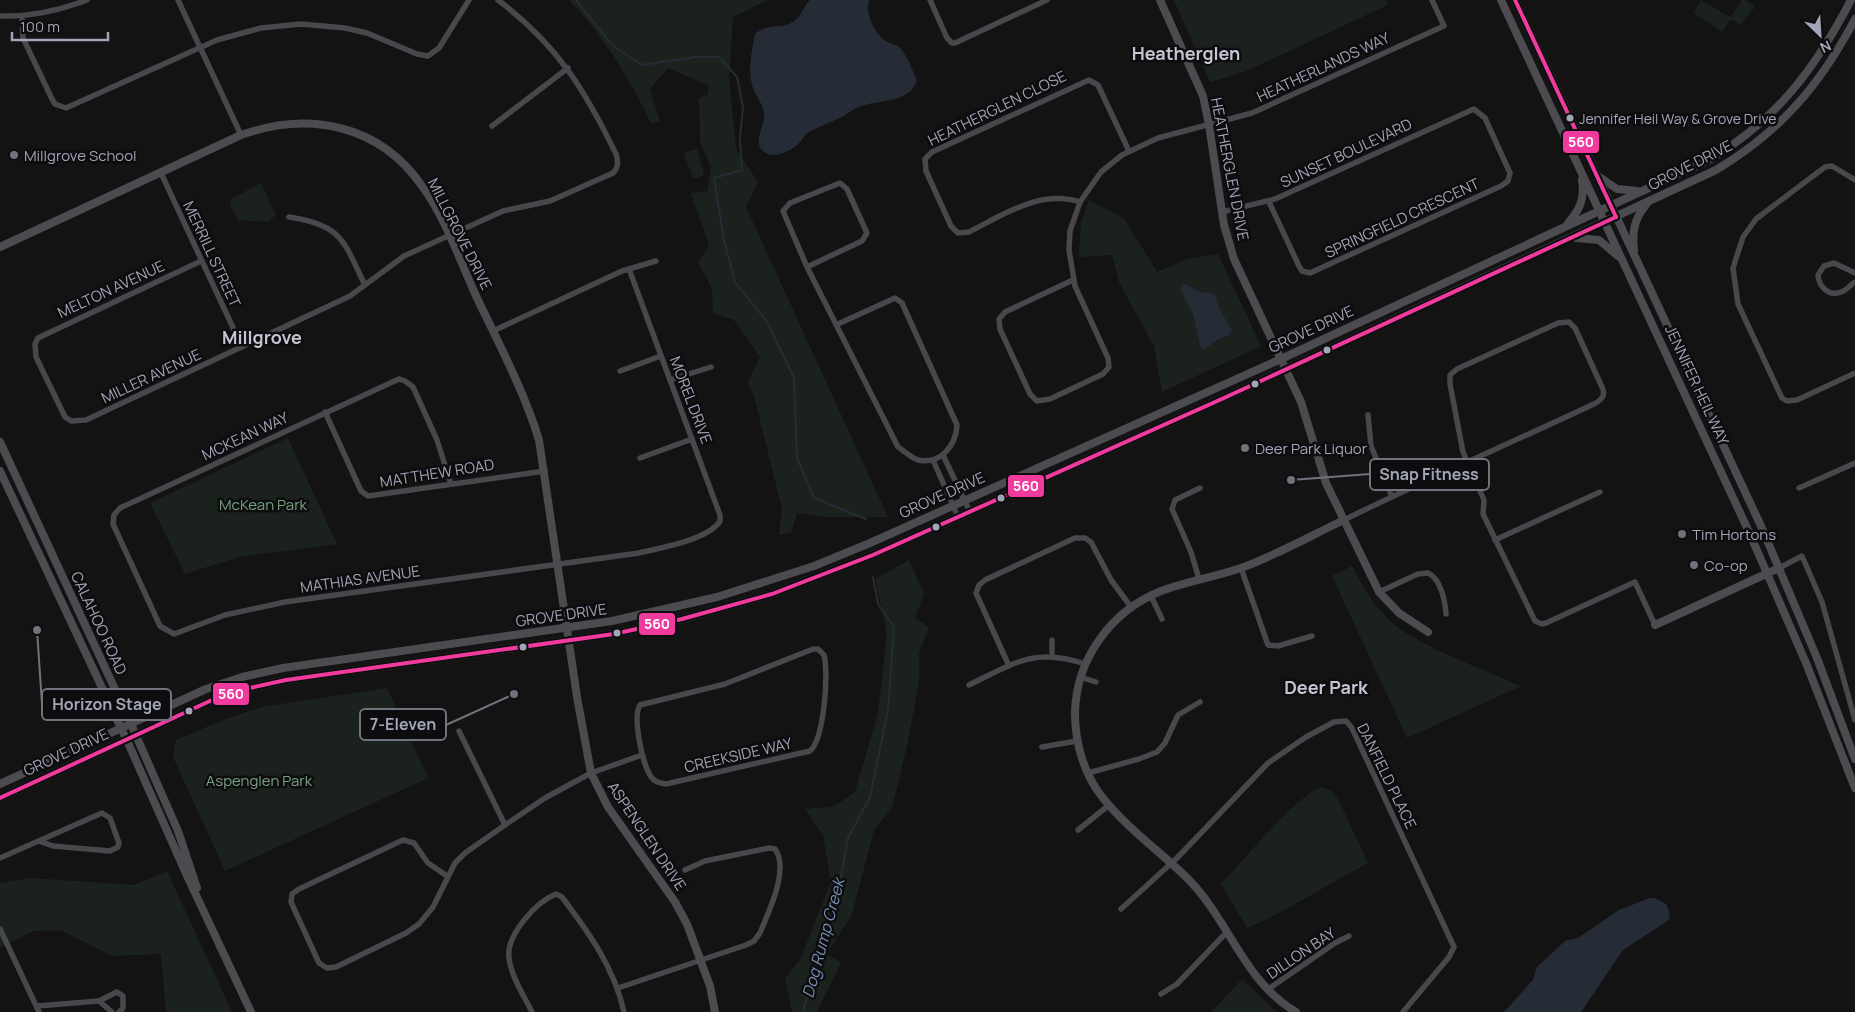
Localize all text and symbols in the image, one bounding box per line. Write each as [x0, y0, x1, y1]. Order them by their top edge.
scale bar [12, 10, 109, 42]
north arrow [1795, 10, 1845, 60]
text: 100 m [20, 16, 60, 37]
street label: HEATHERLANDS WAY [1253, 27, 1393, 107]
text: N [1817, 36, 1834, 58]
district label: Heatherglen [1132, 41, 1240, 65]
street label: HEATHERGLEN CLOSE [924, 65, 1070, 151]
street label: HEATHERGLEN DRIVE [1206, 96, 1254, 242]
place label: Jennifer Heil Way & Grove Drive [1579, 109, 1776, 128]
street label: SUNSET BOULEVARD [1277, 113, 1415, 193]
marker: Jennifer Heil Way & Grove Drive [1565, 113, 1575, 123]
line badge: 560 [1562, 130, 1600, 154]
text: 560 [1568, 132, 1594, 151]
street label: GROVE DRIVE [1644, 135, 1736, 195]
place label: Millgrove School [24, 145, 137, 166]
marker: Millgrove School [8, 149, 20, 161]
street label: SPRINGFIELD CRESCENT [1321, 173, 1483, 263]
street label: MILLGROVE DRIVE [423, 175, 497, 293]
street label: MERRILL STREET [178, 198, 246, 311]
street label: MELTON AVENUE [54, 255, 168, 323]
street label: GROVE DRIVE [1265, 300, 1357, 358]
street label: JENNIFER HEIL WAY [1660, 322, 1734, 449]
district label: Millgrove [222, 325, 302, 349]
street label: MILLER AVENUE [98, 344, 204, 408]
unlabelled marker [1322, 345, 1332, 355]
street label: MOREL DRIVE [665, 353, 717, 447]
unlabelled marker [1250, 379, 1260, 389]
street label: MCKEAN WAY [198, 406, 292, 465]
place label: Deer Park Liquor [1255, 438, 1368, 459]
marker: Deer Park Liquor [1239, 442, 1251, 454]
street label: MATTHEW ROAD [378, 454, 496, 492]
callout: Snap Fitness [1370, 459, 1489, 490]
text: Snap Fitness [1379, 463, 1479, 485]
street label: GROVE DRIVE [896, 467, 988, 523]
line badge: 560 [1007, 474, 1045, 498]
text: 560 [1013, 476, 1039, 495]
unlabelled marker [996, 493, 1006, 503]
park label: McKean Park [219, 494, 308, 515]
unlabelled marker [931, 522, 941, 532]
place label: Tim Hortons [1692, 524, 1776, 545]
marker: Tim Hortons [1676, 528, 1688, 540]
place label: Co-op [1704, 555, 1748, 576]
marker: Co-op [1688, 559, 1700, 571]
street label: MATHIAS AVENUE [299, 560, 421, 598]
street label: CALAHOO ROAD [66, 568, 132, 678]
street label: GROVE DRIVE [514, 598, 608, 632]
line badge: 560 [638, 612, 676, 636]
text: 560 [644, 614, 670, 633]
unlabelled marker [612, 628, 622, 638]
unlabelled marker [518, 642, 528, 652]
district label: Deer Park [1284, 675, 1369, 699]
line badge: 560 [212, 682, 250, 706]
text: 560 [218, 684, 244, 703]
callout: Horizon Stage [42, 689, 171, 720]
text: Horizon Stage [52, 693, 162, 715]
unlabelled marker [184, 706, 194, 716]
callout: 7-Eleven [360, 709, 446, 740]
text: 7-Eleven [370, 713, 436, 735]
street label: DANFIELD PLACE [1352, 720, 1422, 832]
street label: GROVE DRIVE [20, 723, 112, 781]
street label: CREEKSIDE WAY [682, 732, 795, 778]
park label: Aspenglen Park [206, 770, 313, 791]
street label: ASPENGLEN DRIVE [603, 777, 691, 895]
water label: Dog Rump Creek [797, 874, 850, 1000]
street label: DILLON BAY [1262, 922, 1340, 984]

